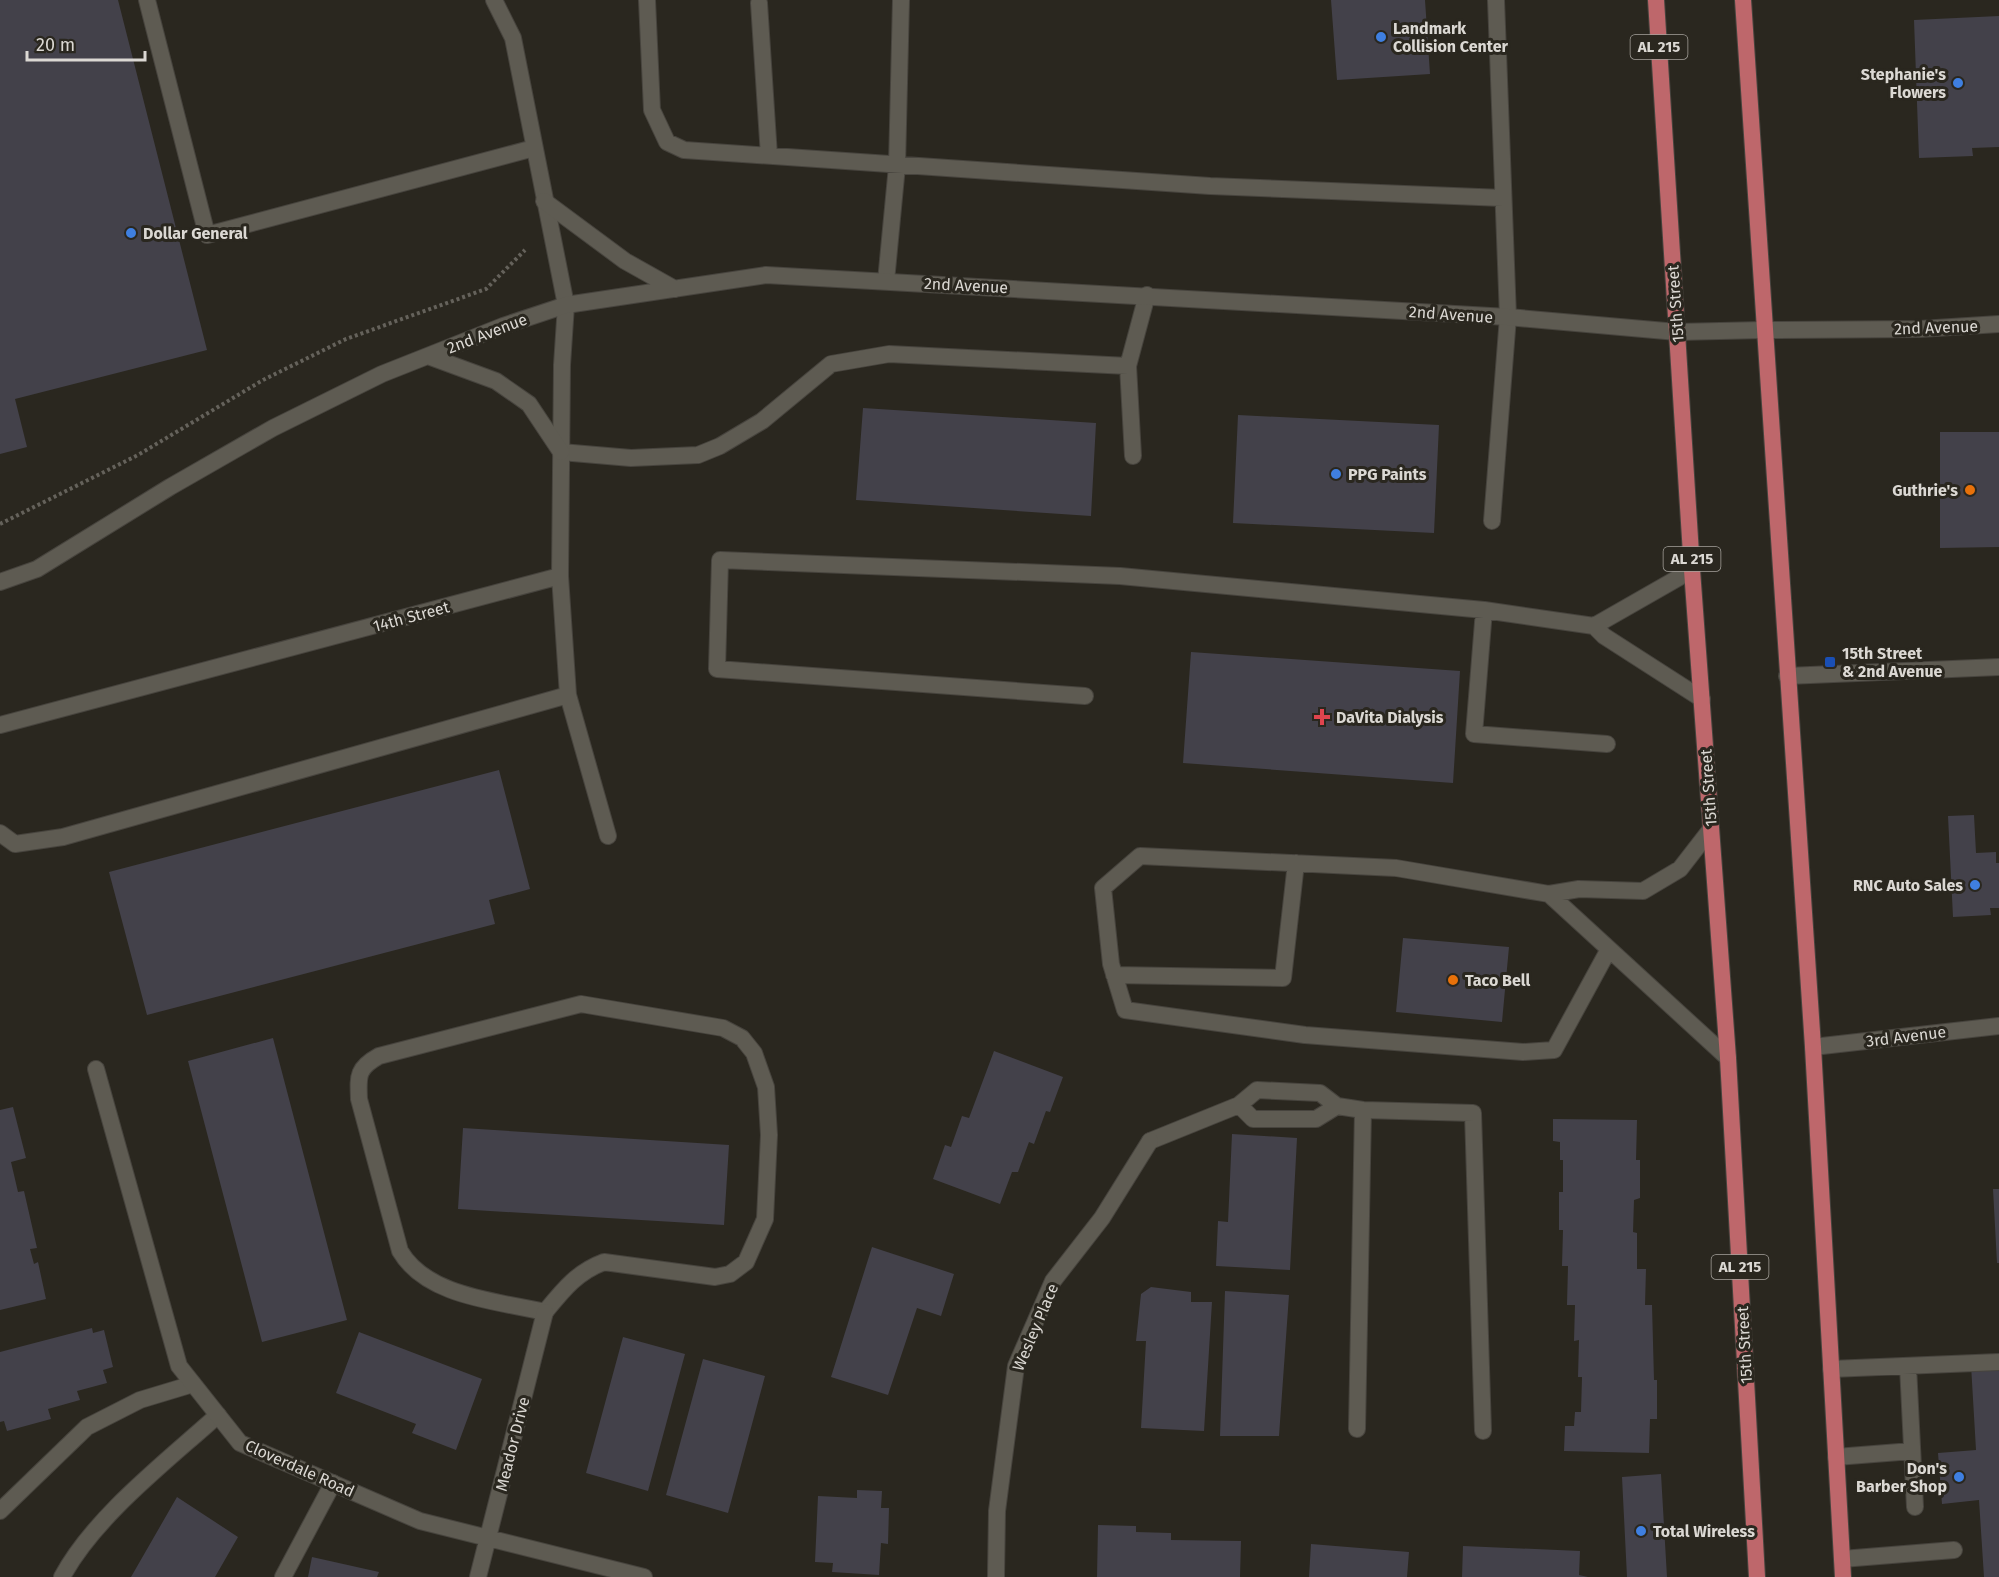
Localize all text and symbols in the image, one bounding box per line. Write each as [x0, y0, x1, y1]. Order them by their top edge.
place label: Landmark Collision Center [1393, 19, 1509, 56]
scale bar [27, 24, 146, 62]
marker: Landmark Collision Center [1374, 30, 1388, 44]
text: 20 m [36, 34, 75, 56]
road number: AL 215 [1630, 35, 1688, 59]
place label: Stephanie's Flowers [1861, 65, 1946, 102]
marker: Stephanie's Flowers [1951, 76, 1965, 90]
place label: Dollar General [143, 224, 248, 243]
marker: Dollar General [124, 226, 138, 240]
street label: 15th Street [1663, 264, 1688, 343]
street label: 2nd Avenue [923, 274, 1009, 297]
street label: 2nd Avenue [1408, 302, 1494, 327]
street label: 2nd Avenue [444, 310, 530, 357]
street label: 2nd Avenue [1894, 317, 1978, 338]
place label: PPG Paints [1348, 465, 1427, 484]
marker: PPG Paints [1329, 467, 1343, 481]
place label: Guthrie's [1892, 481, 1958, 500]
marker: Guthrie's [1963, 483, 1977, 497]
road number: AL 215 [1664, 547, 1720, 571]
street label: 14th Street [371, 597, 452, 636]
place label: 15th Street & 2nd Avenue [1842, 644, 1943, 681]
marker: 15th Street & 2nd Avenue [1823, 655, 1837, 669]
marker: DaVita Dialysis [1313, 708, 1331, 726]
place label: DaVita Dialysis [1336, 708, 1444, 727]
street label: 15th Street [1696, 748, 1721, 827]
place label: RNC Auto Sales [1853, 876, 1963, 895]
marker: RNC Auto Sales [1968, 878, 1982, 892]
place label: Taco Bell [1465, 971, 1531, 990]
marker: Taco Bell [1446, 973, 1460, 987]
street label: 3rd Avenue [1865, 1022, 1947, 1051]
road number: AL 215 [1712, 1255, 1768, 1279]
street label: Wesley Place [1009, 1281, 1062, 1374]
street label: 15th Street [1733, 1305, 1756, 1384]
street label: Meador Drive [492, 1395, 533, 1493]
street label: Cloverdale Road [242, 1436, 357, 1501]
place label: Don's Barber Shop [1856, 1459, 1947, 1496]
marker: Don's Barber Shop [1952, 1470, 1966, 1484]
place label: Total Wireless [1653, 1522, 1755, 1541]
marker: Total Wireless [1634, 1524, 1648, 1538]

